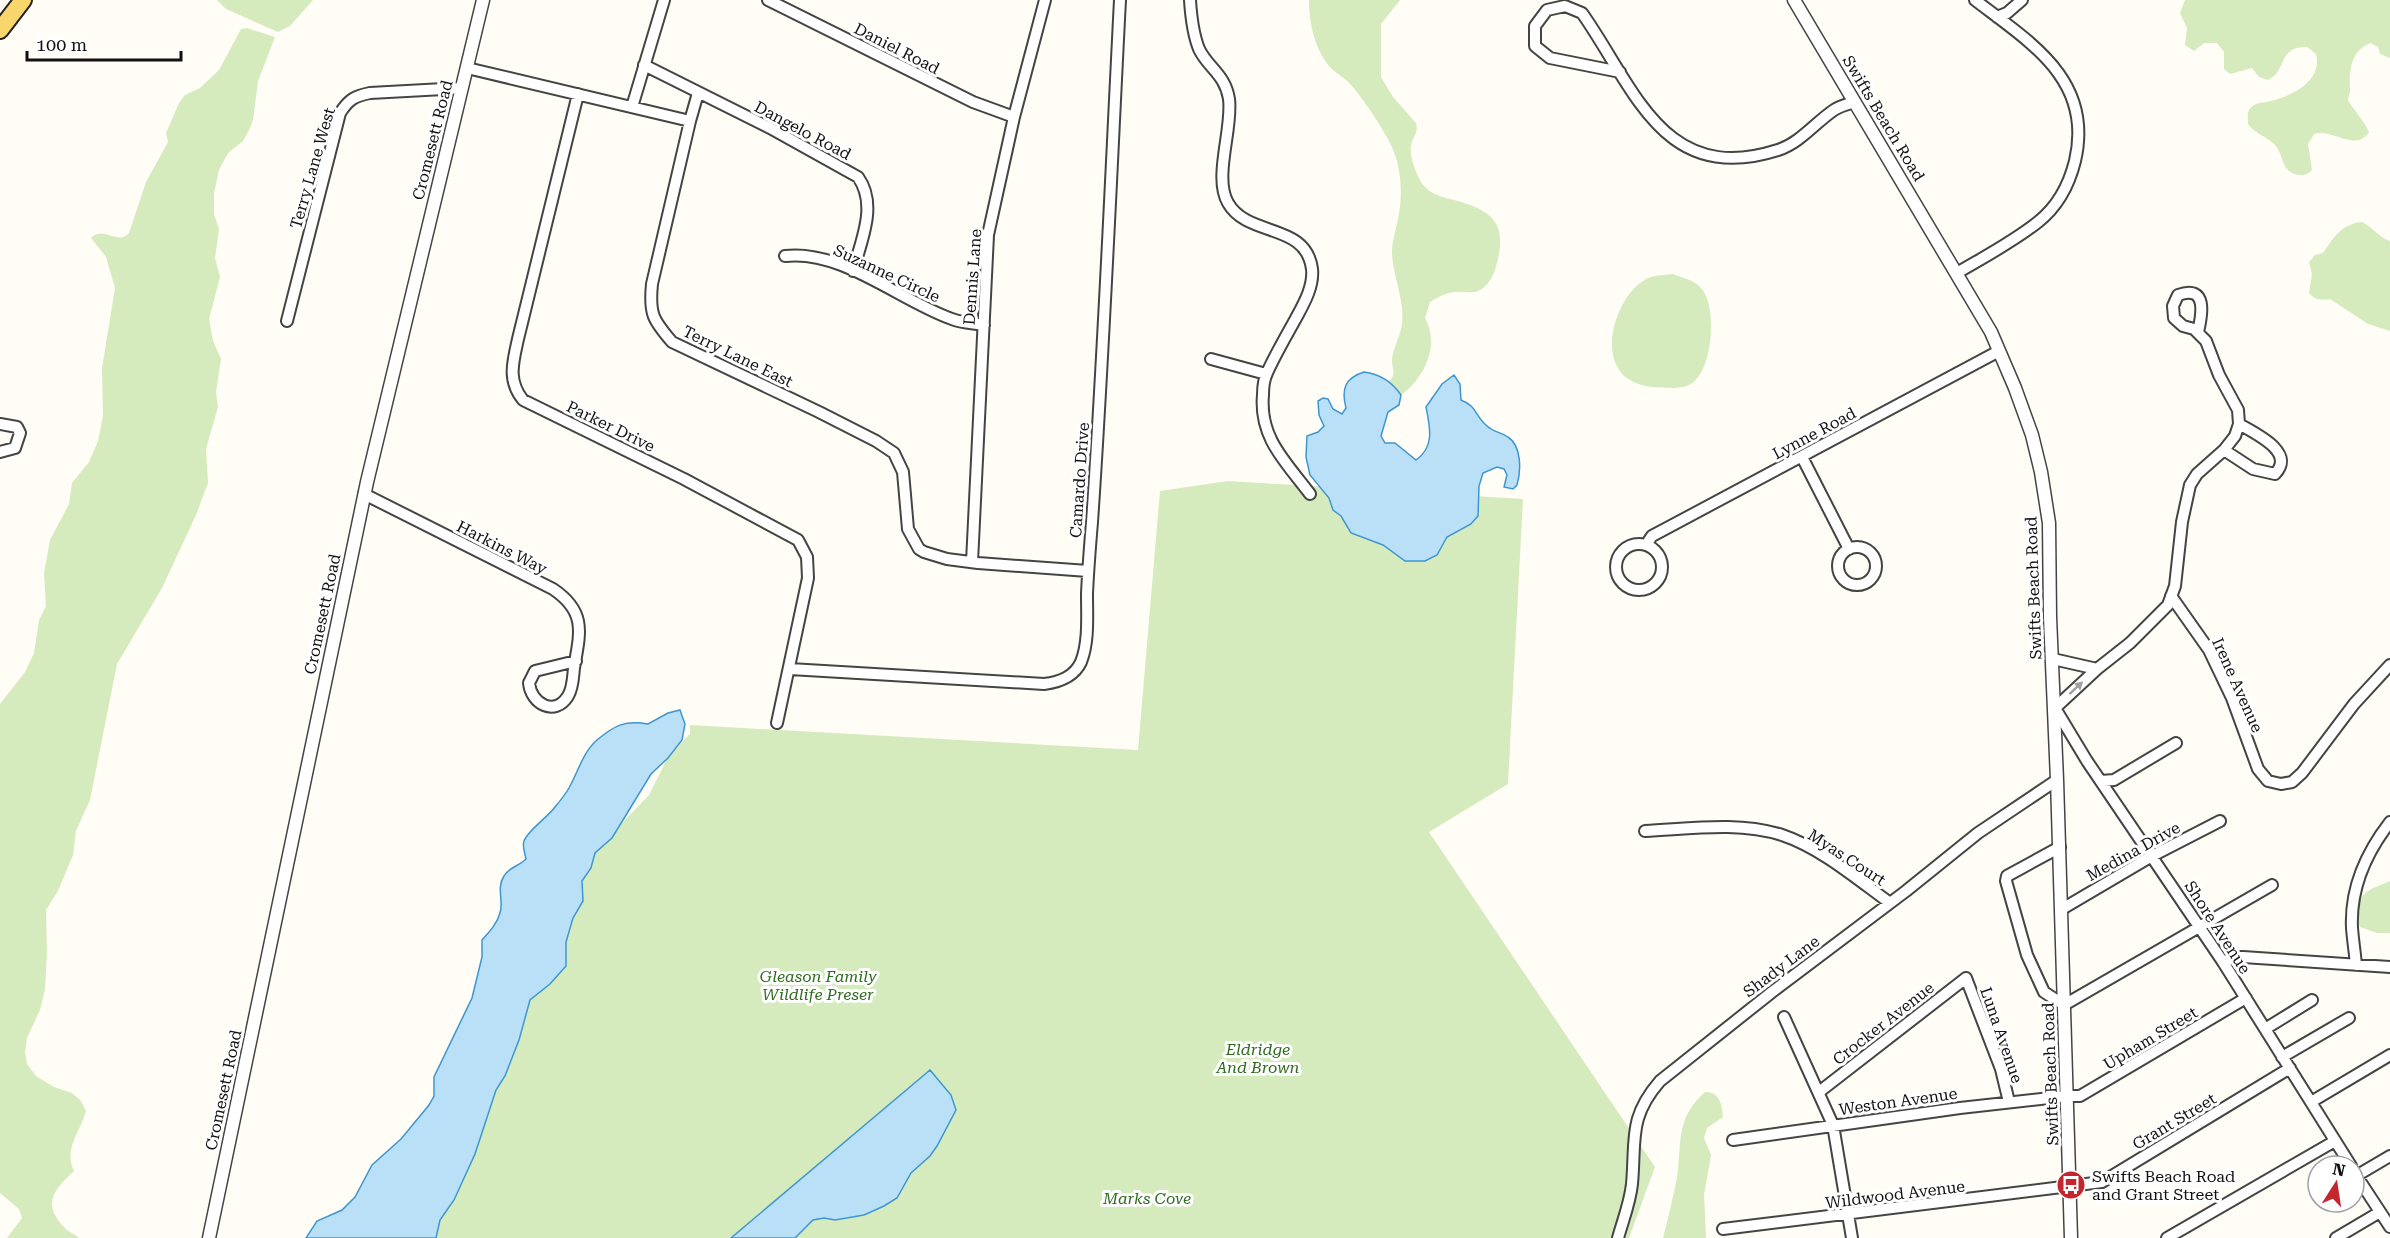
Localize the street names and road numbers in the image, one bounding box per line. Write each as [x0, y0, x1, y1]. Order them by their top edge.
street label: Daniel Road [851, 19, 943, 78]
street label: Swifts Beach Road [1839, 52, 1929, 184]
street label: Cromesett Road [408, 78, 457, 202]
street label: Dangelo Road [751, 97, 854, 164]
street label: Terry Lane West [286, 105, 339, 231]
street label: Dennis Lane [960, 228, 985, 326]
street label: Suzanne Circle [830, 240, 943, 307]
street label: Terry Lane East [680, 322, 796, 391]
street label: Parker Drive [563, 397, 658, 456]
street label: Lynne Road [1769, 403, 1859, 463]
street label: Camardo Drive [1066, 421, 1093, 538]
street label: Swifts Beach Road [2022, 516, 2045, 660]
street label: Harkins Way [453, 517, 551, 579]
street label: Cromesett Road [300, 552, 345, 676]
street label: Irene Avenue [2208, 635, 2267, 736]
street label: Medina Drive [2083, 818, 2184, 885]
street label: Myas Court [1804, 825, 1889, 890]
street label: Shore Avenue [2181, 877, 2255, 977]
street label: Shady Lane [1739, 931, 1823, 1001]
street label: Crocker Avenue [1829, 978, 1938, 1069]
street label: Luna Avenue [1976, 985, 2027, 1086]
street label: Swifts Beach Road [2039, 1002, 2062, 1146]
street label: Upham Street [2100, 1003, 2201, 1074]
street label: Cromesett Road [201, 1028, 246, 1152]
street label: Weston Avenue [1838, 1084, 1959, 1119]
street label: Grant Street [2129, 1089, 2219, 1154]
street label: Wildwood Avenue [1824, 1176, 1966, 1213]

